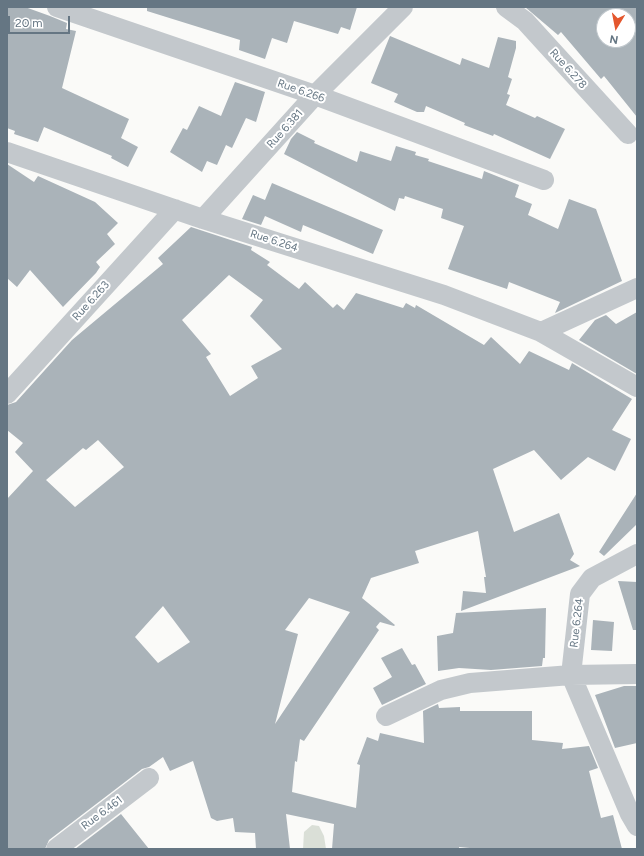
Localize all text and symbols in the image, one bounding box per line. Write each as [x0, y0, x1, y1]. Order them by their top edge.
scale bar [10, 8, 72, 34]
north arrow [596, 8, 636, 48]
text: 20 m [15, 16, 43, 30]
text: N [609, 32, 619, 46]
street label: Rue 6.278 [547, 46, 589, 92]
street label: Rue 6.266 [276, 77, 326, 105]
street label: Rue 6.381 [264, 107, 306, 151]
street label: Rue 6.264 [248, 227, 300, 255]
street label: Rue 6.263 [70, 279, 112, 323]
street label: Rue 6.264 [567, 598, 587, 648]
street label: Rue 6.461 [79, 793, 125, 833]

